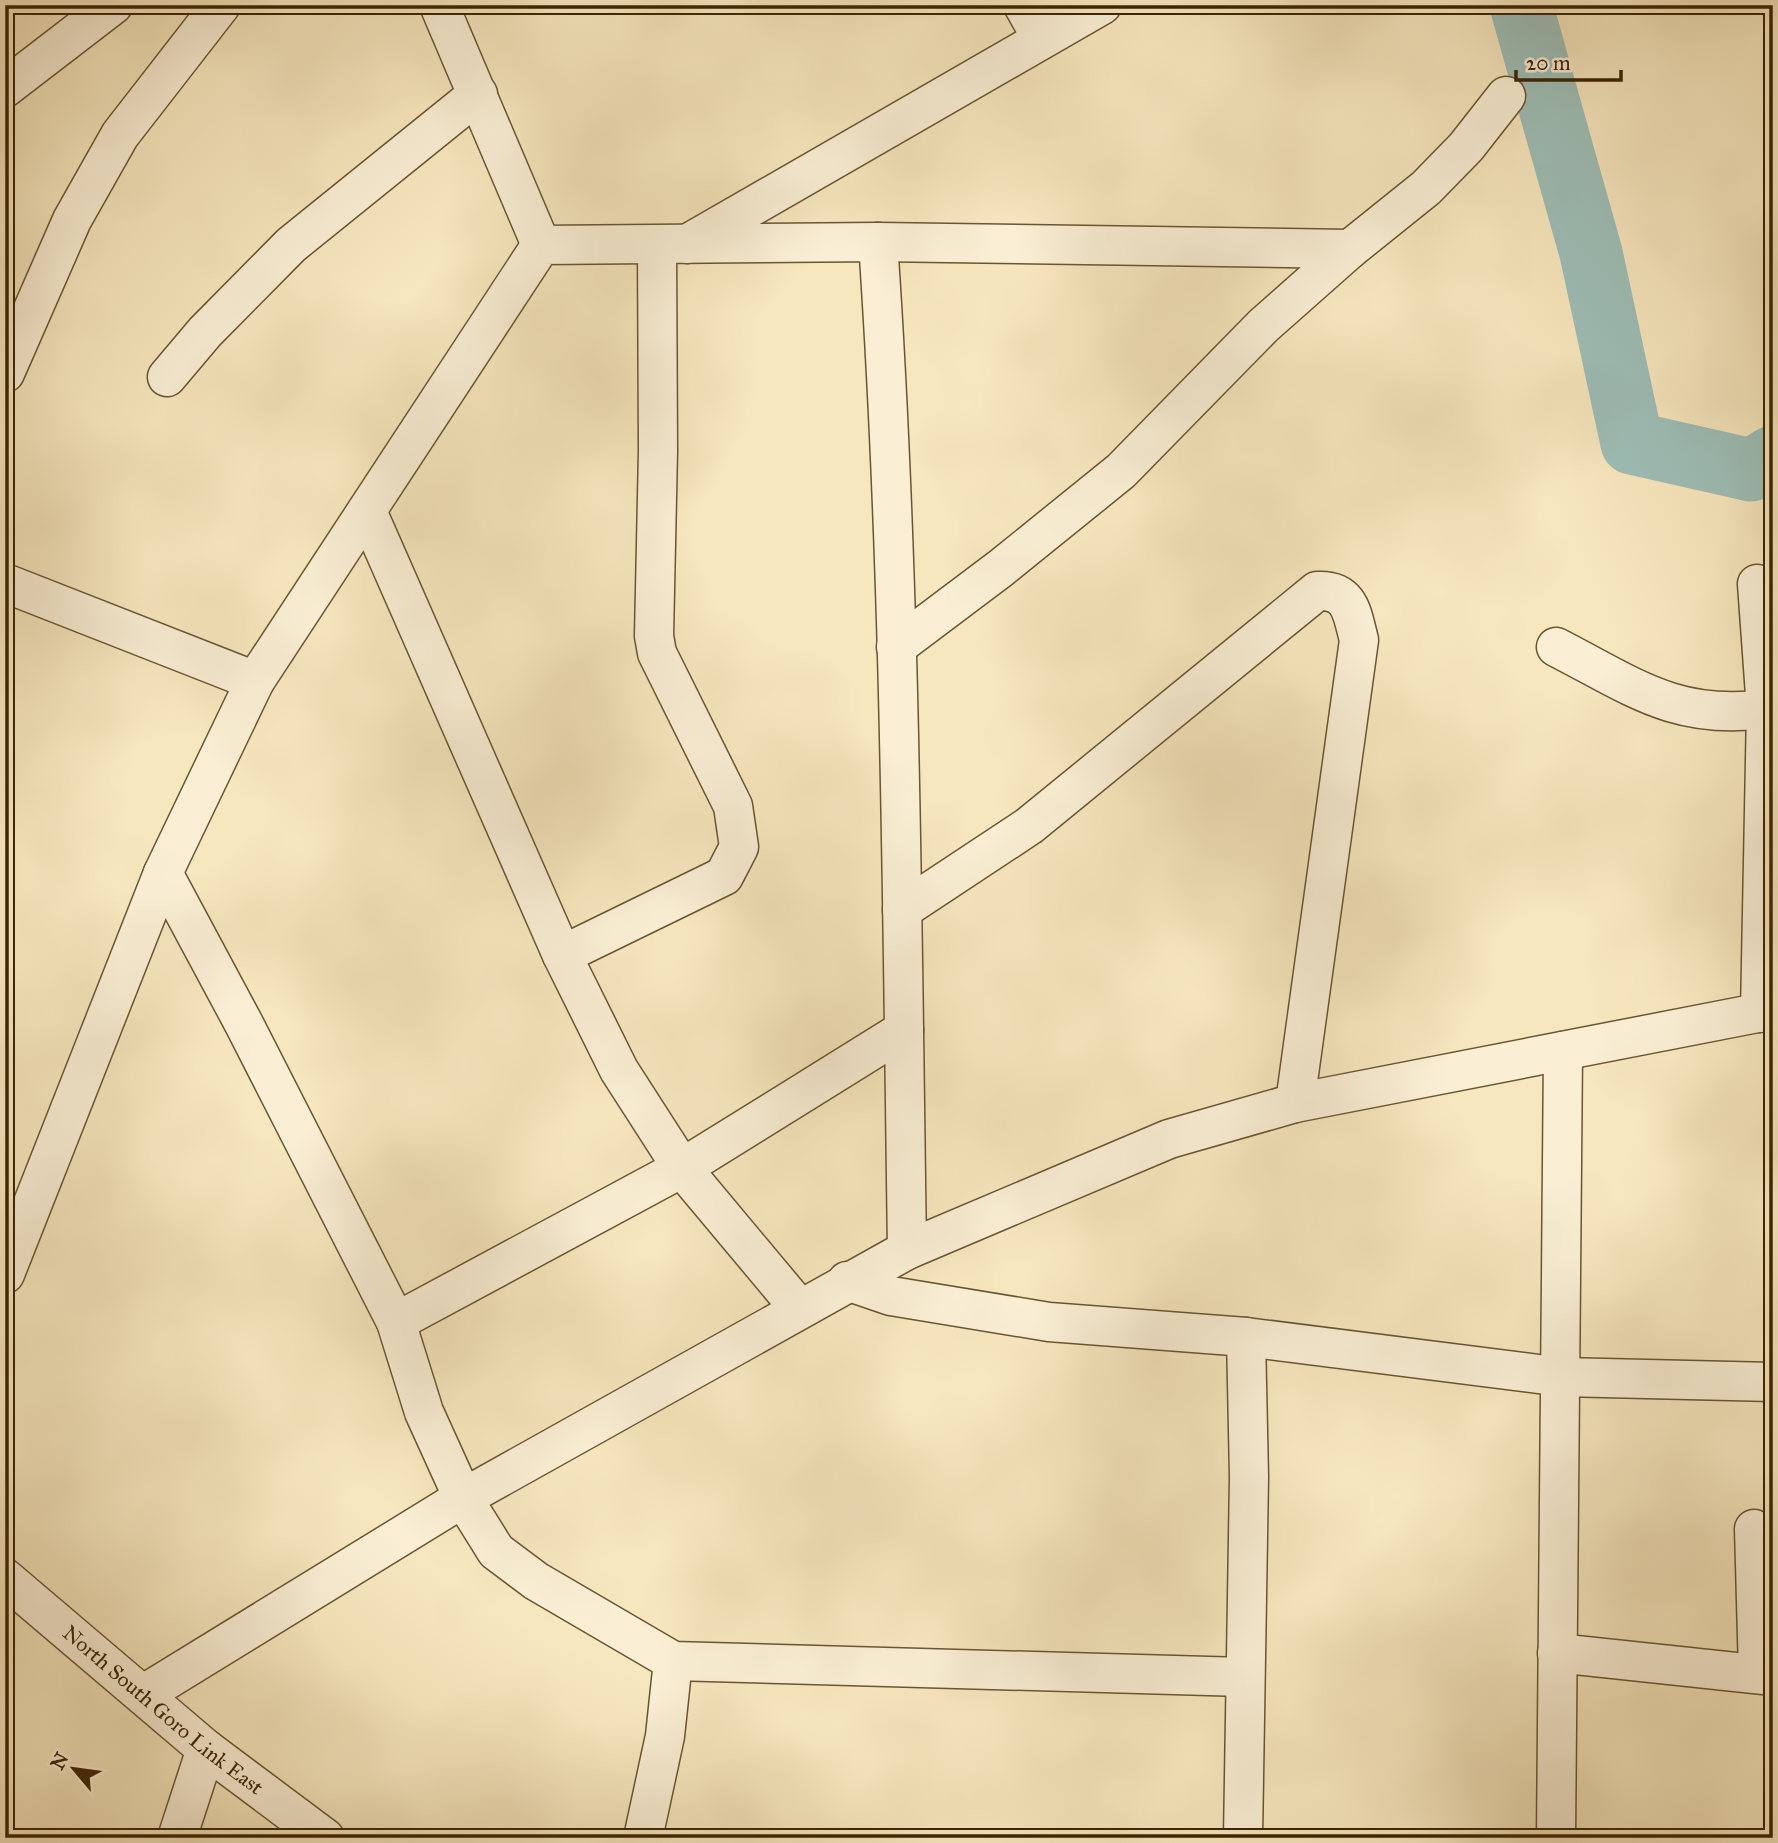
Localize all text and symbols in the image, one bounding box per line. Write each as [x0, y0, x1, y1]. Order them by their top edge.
scale bar [1516, 38, 1620, 82]
text: 20 m [1526, 50, 1571, 76]
street label: North South Goro Link East [59, 1618, 269, 1800]
north arrow [38, 1734, 108, 1804]

